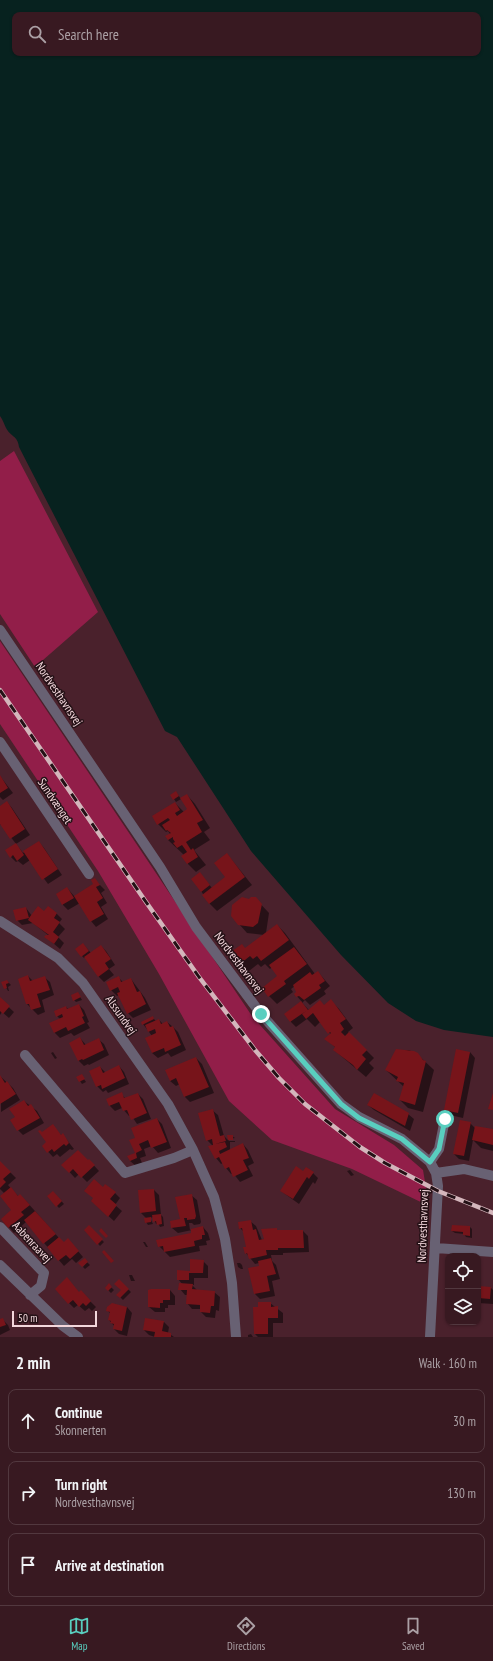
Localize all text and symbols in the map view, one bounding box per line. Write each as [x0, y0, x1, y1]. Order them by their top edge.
search box [12, 12, 481, 56]
icon: search [26, 23, 48, 45]
text: Search here [58, 25, 119, 44]
street label: Nordvesthavnsvej [33, 659, 86, 728]
street label: Sundvænget [35, 775, 77, 827]
street label: Nordvesthavnsvej [211, 929, 267, 997]
street label: Alssundvej [103, 992, 140, 1037]
route end [252, 1005, 270, 1023]
route start [436, 1110, 454, 1128]
street label: Nordvesthavnsvej [414, 1189, 431, 1263]
street label: Aabenraavej [9, 1218, 55, 1265]
map controls [445, 1253, 481, 1325]
button: locate [445, 1253, 481, 1289]
button: layers [445, 1289, 481, 1325]
scale bar [12, 1309, 97, 1328]
text: 50 m [18, 1311, 37, 1325]
text: 2 min [16, 1352, 50, 1374]
text: Walk · 160 m [419, 1355, 477, 1372]
text: Continue [55, 1403, 102, 1422]
icon: ahead [17, 1410, 39, 1432]
text: 30 m [453, 1413, 476, 1430]
text: Skonnerten [55, 1422, 106, 1439]
text: Turn right [55, 1475, 107, 1494]
icon: right [17, 1482, 39, 1504]
text: 130 m [447, 1485, 476, 1502]
text: Nordvesthavnsvej [55, 1494, 134, 1511]
icon: arrive [17, 1554, 39, 1576]
text: Arrive at destination [55, 1556, 164, 1575]
tab: Map [68, 1615, 90, 1653]
tab: Directions [227, 1615, 265, 1653]
tab: Saved [402, 1615, 425, 1653]

